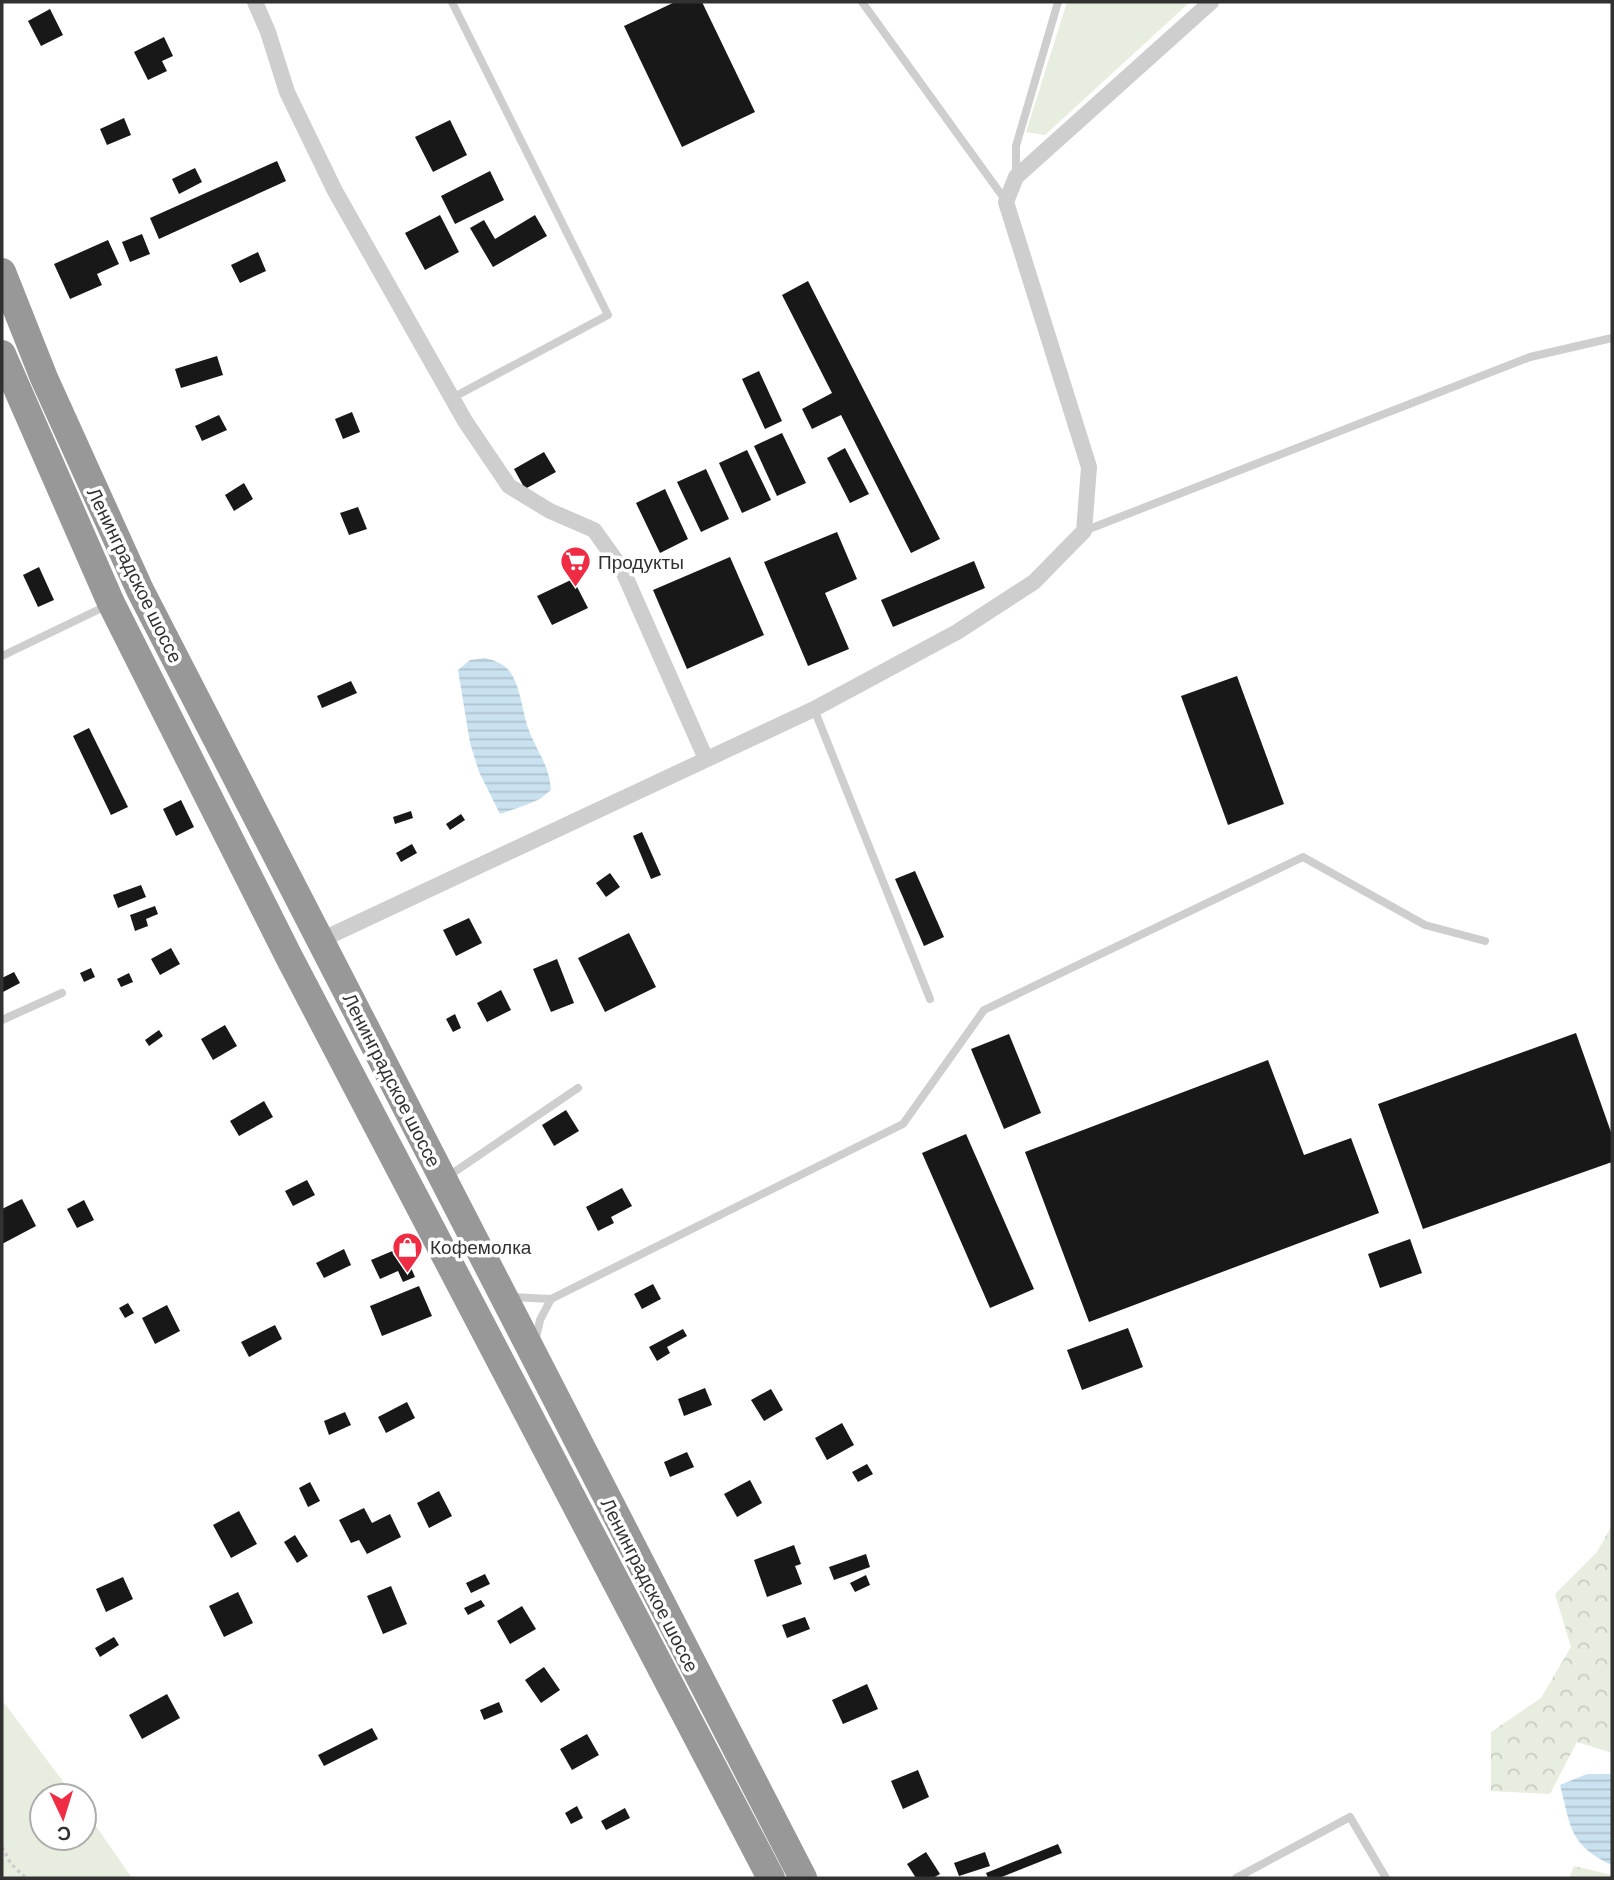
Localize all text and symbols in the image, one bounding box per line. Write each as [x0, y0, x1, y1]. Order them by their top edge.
street label: Ленинградское шоссе [83, 483, 188, 666]
supermarket icon: Продукты [558, 545, 592, 589]
place label: Продукты [598, 550, 684, 573]
street label: Ленинградское шоссе [339, 989, 446, 1171]
shop icon: Кофемолка [390, 1230, 424, 1274]
place label: Кофемолка [430, 1235, 532, 1258]
street label: Ленинградское шоссе [597, 1494, 704, 1676]
north arrow [28, 1782, 98, 1852]
text: С [56, 1823, 72, 1846]

